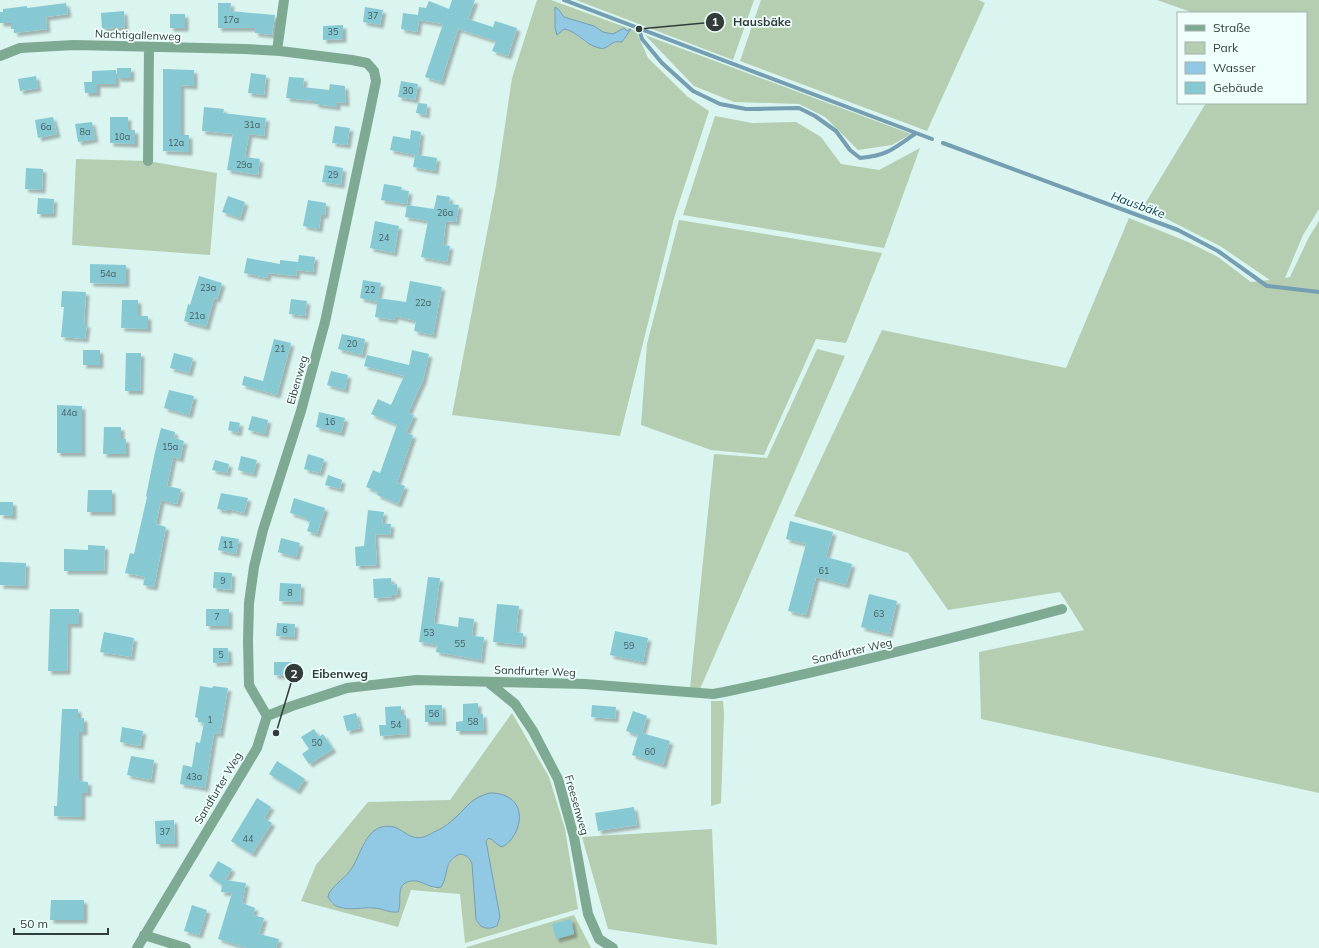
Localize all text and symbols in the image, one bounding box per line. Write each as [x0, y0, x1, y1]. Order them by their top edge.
house number: 37 [368, 10, 378, 21]
callout: Hausbäke [705, 10, 799, 34]
legend [1177, 12, 1307, 104]
house number: 17a [223, 14, 239, 25]
text: 1 [711, 14, 719, 29]
text: Hausbäke [733, 14, 791, 29]
text: Straße [1213, 20, 1250, 35]
house number: 35 [328, 26, 339, 37]
street label: Nachtigallenweg [95, 27, 181, 43]
text: Park [1213, 40, 1239, 55]
text: Wasser [1213, 60, 1256, 75]
text: Gebäude [1213, 80, 1263, 95]
house number: 30 [403, 85, 413, 96]
house number: 31a [244, 119, 260, 130]
house number: 6a [41, 121, 51, 132]
house number: 8a [80, 126, 90, 137]
house number: 10a [114, 131, 130, 142]
house number: 12a [168, 137, 184, 148]
house number: 29a [236, 159, 252, 170]
house number: 29 [328, 169, 338, 180]
water label: Hausbäke [1109, 188, 1168, 221]
house number: 26a [437, 207, 453, 218]
house number: 24 [379, 232, 390, 243]
house number: 54a [100, 268, 116, 279]
house number: 23a [200, 282, 216, 293]
house number: 22 [365, 284, 375, 295]
house number: 22a [415, 297, 431, 308]
house number: 21a [189, 310, 205, 321]
house number: 20 [347, 338, 357, 349]
house number: 21 [275, 343, 285, 354]
street label: Eibenweg [283, 354, 311, 406]
house number: 44a [61, 407, 77, 418]
house number: 16 [325, 416, 335, 427]
house number: 15a [162, 441, 178, 452]
house number: 11 [223, 539, 233, 550]
house number: 61 [819, 565, 829, 576]
house number: 9 [220, 575, 226, 586]
house number: 8 [287, 587, 293, 598]
house number: 63 [874, 608, 884, 619]
house number: 7 [214, 611, 220, 622]
house number: 6 [282, 624, 288, 635]
house number: 53 [424, 627, 434, 638]
street label: Sandfurter Weg [811, 635, 893, 667]
house number: 55 [455, 638, 466, 649]
house number: 59 [624, 640, 634, 651]
house number: 5 [218, 649, 224, 660]
callout: Eibenweg [284, 661, 376, 685]
street label: Sandfurter Weg [494, 663, 576, 679]
text: 2 [290, 666, 298, 681]
text: Eibenweg [312, 666, 368, 681]
house number: 56 [429, 708, 439, 719]
house number: 1 [207, 714, 213, 725]
house number: 58 [468, 716, 478, 727]
house number: 54 [391, 719, 402, 730]
house number: 50 [312, 737, 322, 748]
house number: 60 [645, 746, 655, 757]
street label: Sandfurter Weg [191, 749, 245, 827]
house number: 43a [186, 771, 202, 782]
street label: Freesenweg [562, 773, 592, 837]
house number: 37 [160, 826, 170, 837]
house number: 44 [243, 833, 254, 844]
scale bar [14, 910, 108, 936]
text: 50 m [20, 916, 48, 931]

